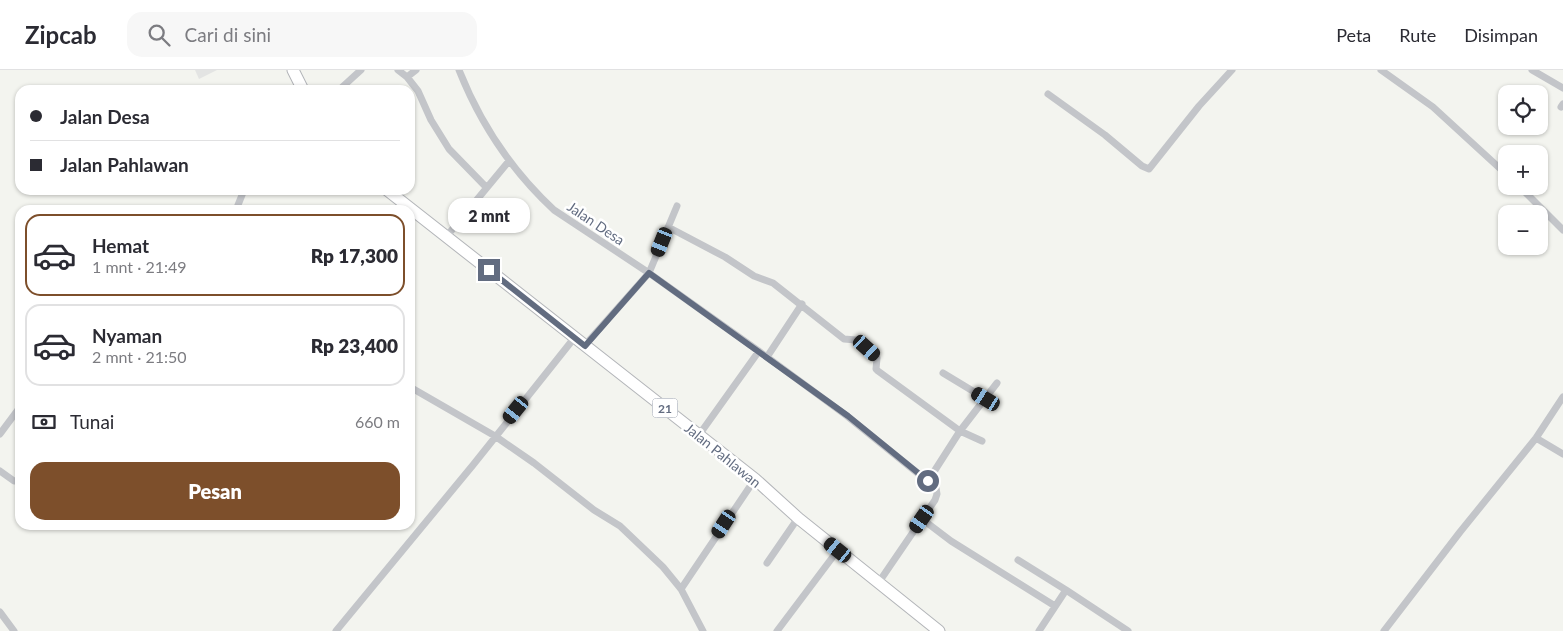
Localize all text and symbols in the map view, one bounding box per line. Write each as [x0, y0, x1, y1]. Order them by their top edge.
search box [127, 12, 477, 57]
text: Zipcab [25, 20, 97, 49]
icon: search [145, 21, 173, 49]
text: Cari di sini [185, 23, 271, 46]
text: Peta [1336, 24, 1371, 46]
text: Rute [1399, 24, 1436, 46]
text: Disimpan [1464, 24, 1538, 46]
map controls [1498, 85, 1548, 255]
button: locate [1498, 85, 1548, 135]
text: Jalan Desa [60, 105, 150, 128]
button: + [1498, 145, 1548, 195]
text: Jalan Pahlawan [60, 153, 189, 176]
callout: 2 mnt [448, 198, 530, 232]
street label: Jalan Desa [564, 198, 628, 248]
button: − [1498, 205, 1548, 255]
text: 2 mnt [468, 206, 510, 225]
car [649, 225, 674, 259]
icon: car [32, 233, 77, 278]
text: Hemat [92, 234, 149, 257]
text: Rp 17,300 [311, 244, 398, 267]
text: 1 mnt · 21:49 [92, 257, 187, 276]
route end [478, 259, 500, 281]
icon: car [32, 323, 77, 368]
text: Nyaman [92, 324, 162, 347]
car [850, 332, 883, 364]
text: Rp 23,400 [311, 334, 398, 357]
text: 2 mnt · 21:50 [92, 347, 187, 366]
car [969, 385, 1002, 413]
car [500, 394, 531, 426]
road number: 21 [652, 398, 678, 418]
icon: cash [30, 408, 58, 436]
text: Tunai [70, 410, 114, 433]
text: 660 m [355, 412, 400, 431]
street label: Jalan Pahlawan [681, 419, 765, 491]
button: Pesan [30, 462, 400, 520]
route start [917, 470, 939, 492]
car [907, 502, 936, 536]
car [709, 507, 738, 541]
car [821, 535, 854, 565]

